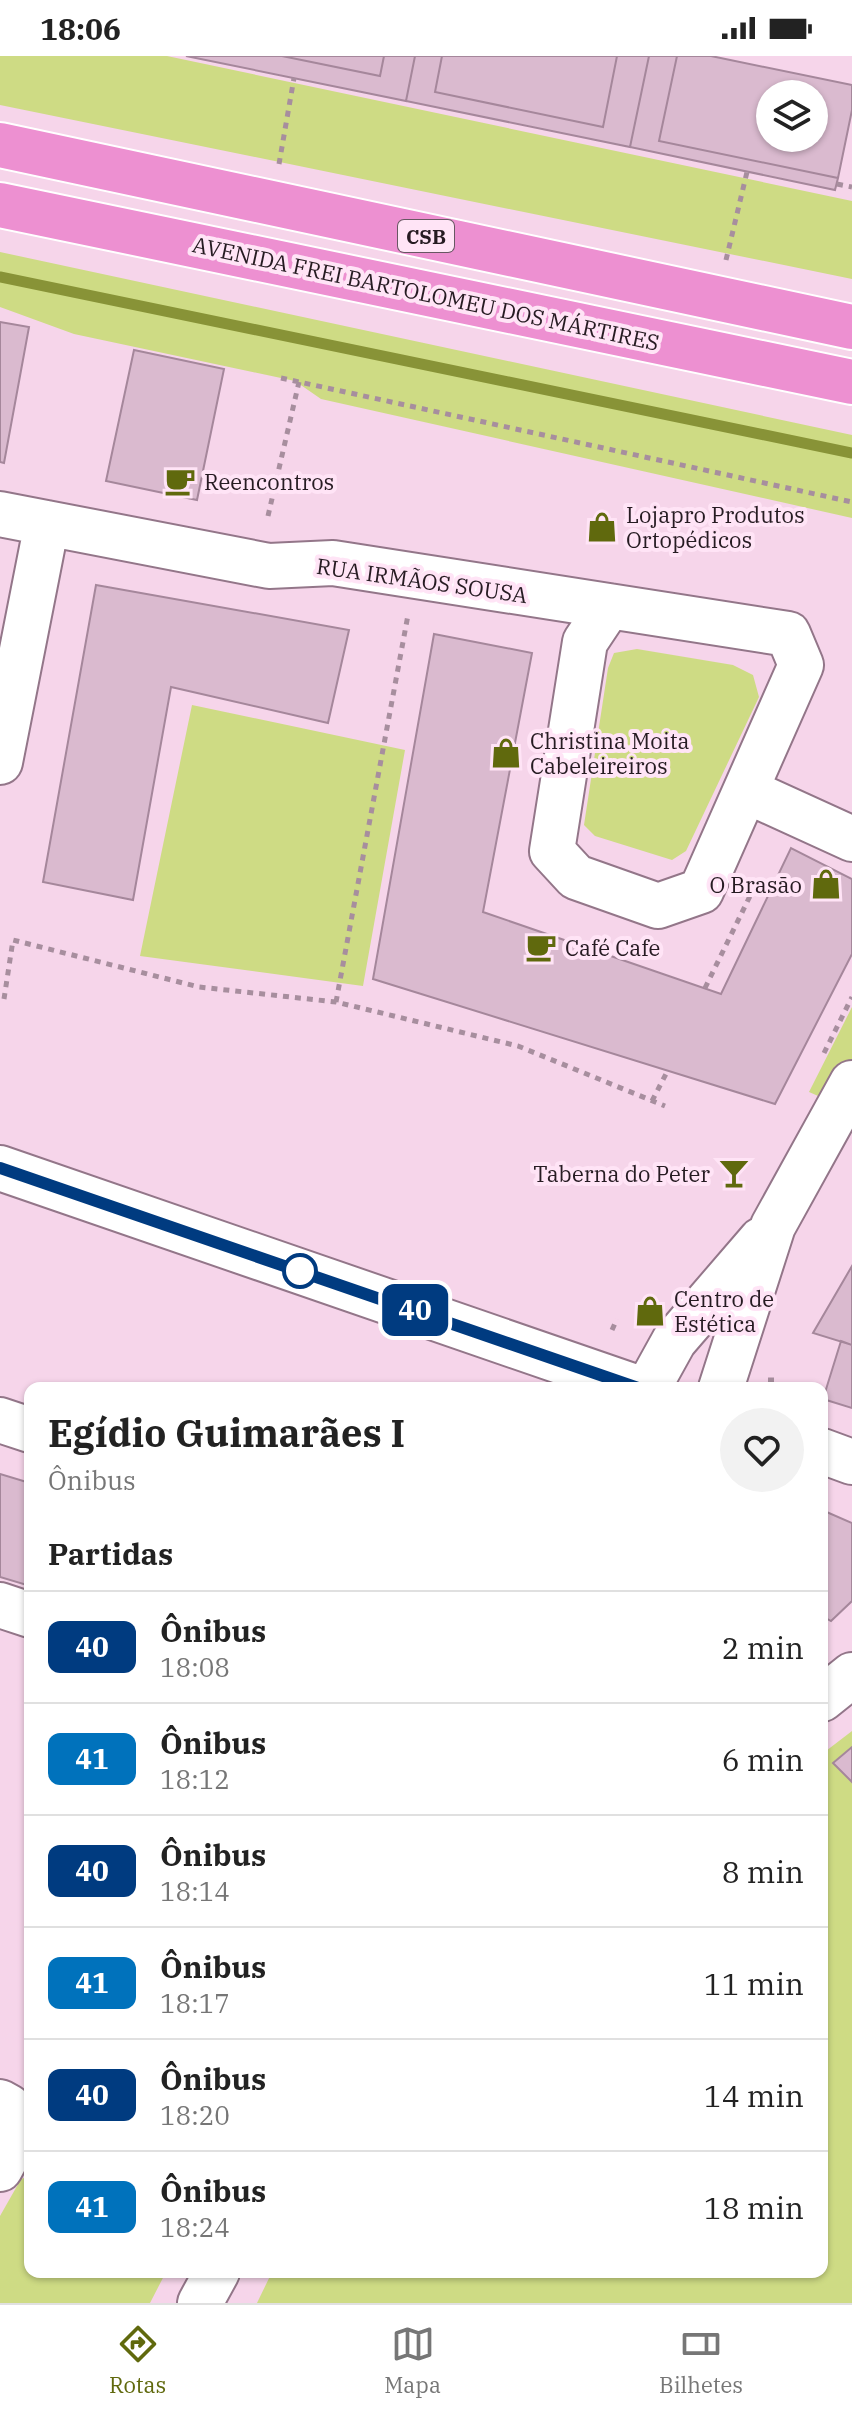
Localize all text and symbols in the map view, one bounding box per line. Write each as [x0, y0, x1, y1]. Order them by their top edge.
text: 18:06 [40, 9, 121, 48]
map controls [756, 80, 828, 152]
button: layers [756, 80, 828, 152]
road number: CSB [398, 220, 454, 252]
street label: AVENIDA FREI BARTOLOMEU DOS MÁRTIRES [190, 229, 662, 357]
cafe icon: Reencontros [163, 464, 197, 498]
place label: Reencontros [204, 467, 334, 496]
place label: Lojapro Produtos Ortopédicos [626, 500, 805, 554]
shop icon: Lojapro Produtos Ortopédicos [585, 510, 619, 544]
street label: RUA IRMÃOS SOUSA [315, 551, 529, 609]
place label: Christina Moita Cabeleireiros [530, 726, 689, 780]
shop icon: Christina Moita Cabeleireiros [489, 736, 523, 770]
shop icon: O Brasão [809, 867, 843, 901]
place label: O Brasão [709, 870, 802, 899]
cafe icon: Café Cafe [524, 930, 558, 964]
place label: Café Cafe [565, 933, 660, 962]
bar icon: Taberna do Peter [717, 1156, 751, 1190]
place label: Taberna do Peter [533, 1159, 710, 1188]
unlabelled marker [283, 1254, 317, 1288]
line badge: 40 [379, 1284, 451, 1336]
place label: Centro de Estética [674, 1284, 774, 1338]
text: 40 [398, 1291, 432, 1328]
shop icon: Centro de Estética [633, 1294, 667, 1328]
text: Egídio Guimarães I [48, 1408, 405, 1457]
button: heart [720, 1408, 804, 1492]
text: Ônibus [48, 1463, 136, 1497]
text: Partidas [48, 1534, 173, 1573]
text: Ônibus [160, 1611, 266, 1650]
text: 40 [75, 1628, 109, 1665]
text: 2 min [722, 1628, 804, 1667]
text: 18:08 [160, 1650, 230, 1684]
text: Ônibus [160, 1723, 266, 1762]
text: 41 [75, 1740, 109, 1777]
text: 6 min [722, 1740, 804, 1779]
text: 18:12 [160, 1762, 230, 1796]
text: Ônibus [160, 1835, 266, 1874]
text: 40 [75, 1852, 109, 1889]
text: 8 min [722, 1852, 804, 1891]
text: 18:14 [160, 1874, 230, 1908]
text: Ônibus [160, 1947, 266, 1986]
text: 41 [75, 1964, 109, 2001]
text: 11 min [704, 1964, 804, 2003]
text: 18:17 [160, 1986, 230, 2020]
text: Ônibus [160, 2059, 266, 2098]
text: 40 [75, 2076, 109, 2113]
text: 14 min [704, 2076, 804, 2115]
text: 18:20 [160, 2098, 230, 2132]
text: Ônibus [160, 2171, 266, 2210]
text: 41 [75, 2188, 109, 2225]
text: 18 min [704, 2188, 804, 2227]
text: 18:24 [160, 2210, 230, 2244]
tab: Rotas [109, 2322, 166, 2399]
tab: Mapa [384, 2322, 441, 2399]
tab: Bilhetes [659, 2322, 743, 2399]

